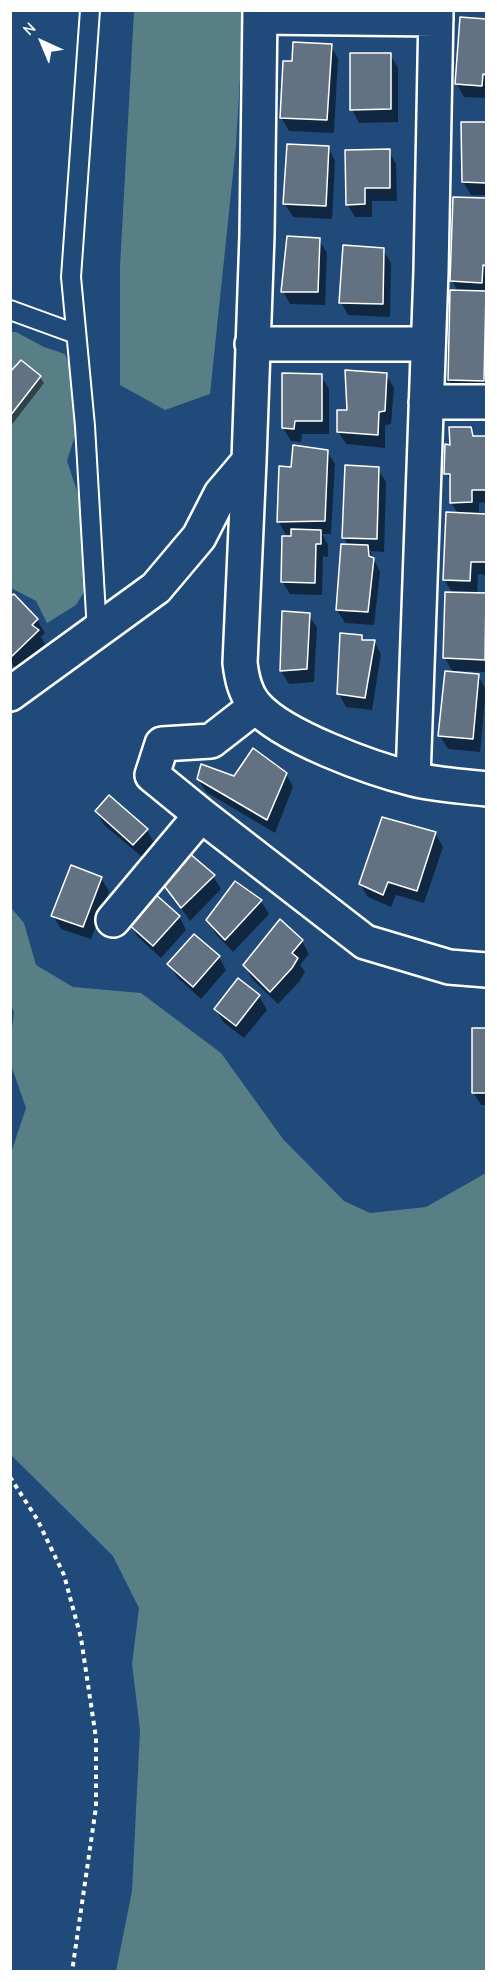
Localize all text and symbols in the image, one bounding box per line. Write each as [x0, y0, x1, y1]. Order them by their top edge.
north arrow [12, 12, 72, 72]
text: N [19, 19, 40, 39]

